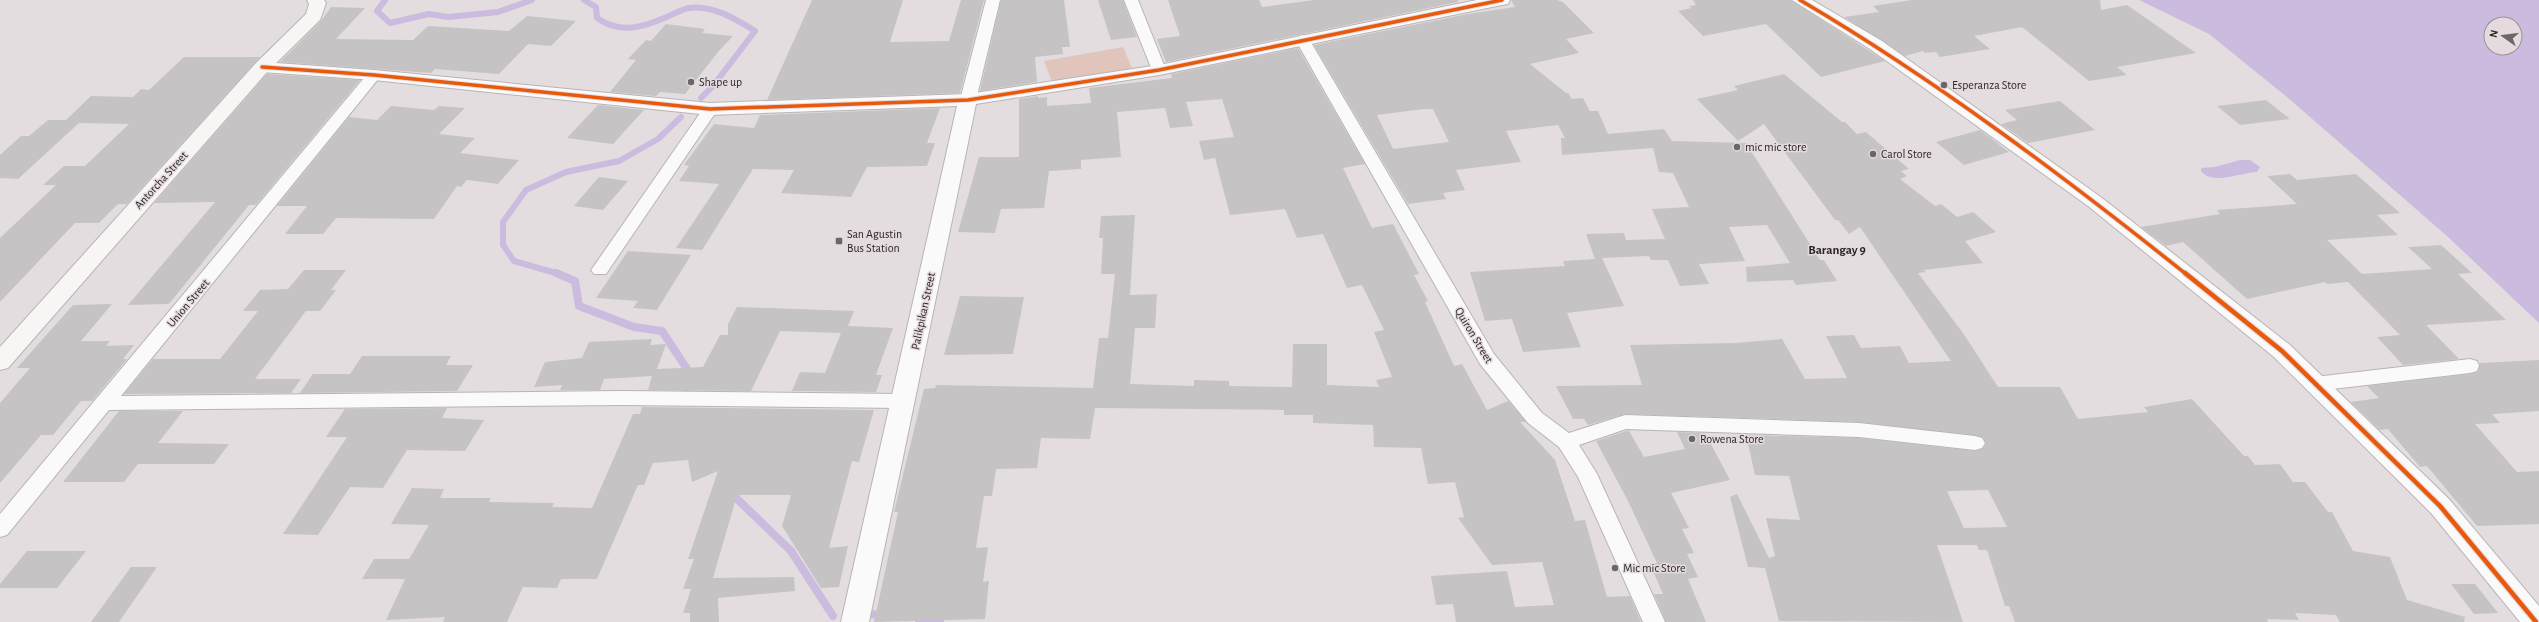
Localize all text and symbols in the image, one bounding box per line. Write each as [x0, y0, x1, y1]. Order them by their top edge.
north arrow [2483, 16, 2523, 56]
text: N [2488, 29, 2500, 39]
place label: Shape up [699, 76, 742, 88]
marker: Shape up [686, 77, 696, 87]
place label: Esperanza Store [1952, 79, 2026, 91]
marker: Esperanza Store [1939, 80, 1949, 90]
place label: mic mic store [1745, 141, 1806, 153]
marker: mic mic store [1732, 142, 1742, 152]
place label: Carol Store [1881, 148, 1932, 160]
street label: Antorcha Street [132, 149, 190, 211]
marker: Carol Store [1868, 149, 1878, 159]
place label: San Agustin Bus Station [847, 228, 902, 254]
marker: San Agustin Bus Station [834, 236, 844, 246]
district label: Barangay 9 [1808, 244, 1866, 257]
street label: Palikpikan Street [909, 271, 937, 351]
street label: Union Street [165, 277, 212, 329]
street label: Quiron Street [1452, 305, 1495, 366]
place label: Rowena Store [1700, 433, 1764, 445]
marker: Rowena Store [1687, 434, 1697, 444]
place label: Mic mic Store [1623, 562, 1686, 574]
marker: Mic mic Store [1610, 563, 1620, 573]

